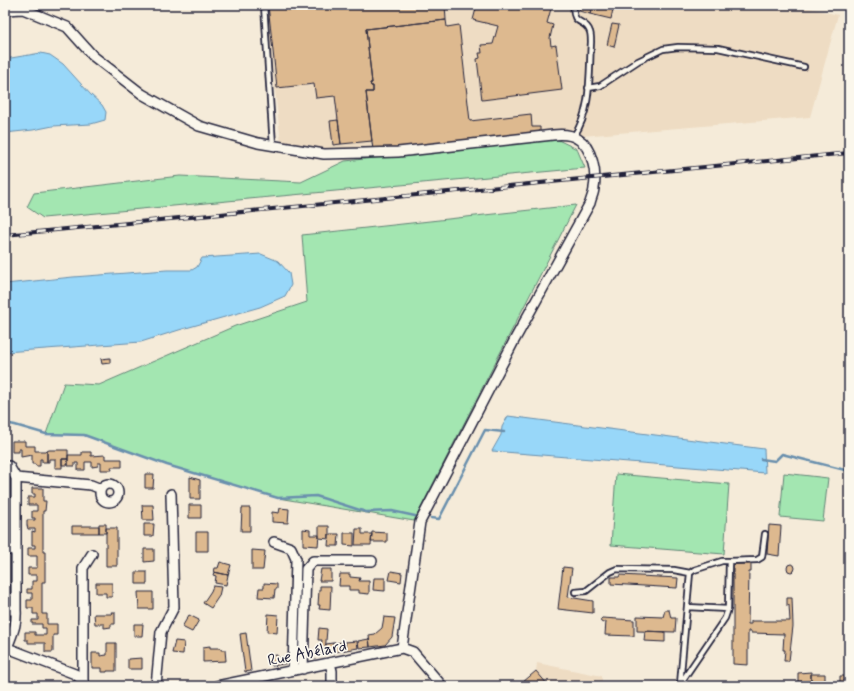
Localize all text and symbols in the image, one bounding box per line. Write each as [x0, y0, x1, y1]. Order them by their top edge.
street label: Rue Abélard [266, 636, 349, 671]

